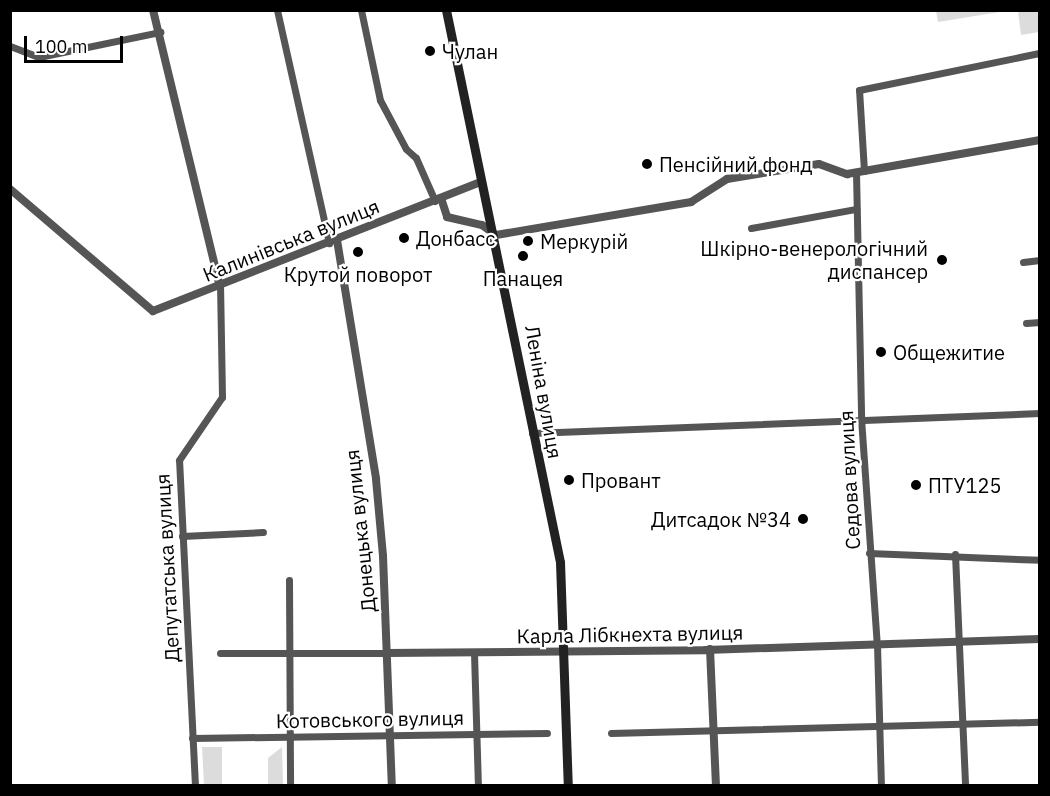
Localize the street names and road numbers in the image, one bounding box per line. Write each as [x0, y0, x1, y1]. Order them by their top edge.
street label: Калинівська вулиця [199, 194, 383, 286]
street label: Леніна вулиця [520, 323, 568, 461]
street label: Седова вулиця [833, 410, 865, 550]
street label: Донецька вулиця [340, 449, 380, 613]
street label: Депутатська вулиця [150, 473, 184, 663]
street label: Карла Лібкнехта вулиця [516, 620, 744, 648]
street label: Котовського вулиця [276, 705, 464, 733]

